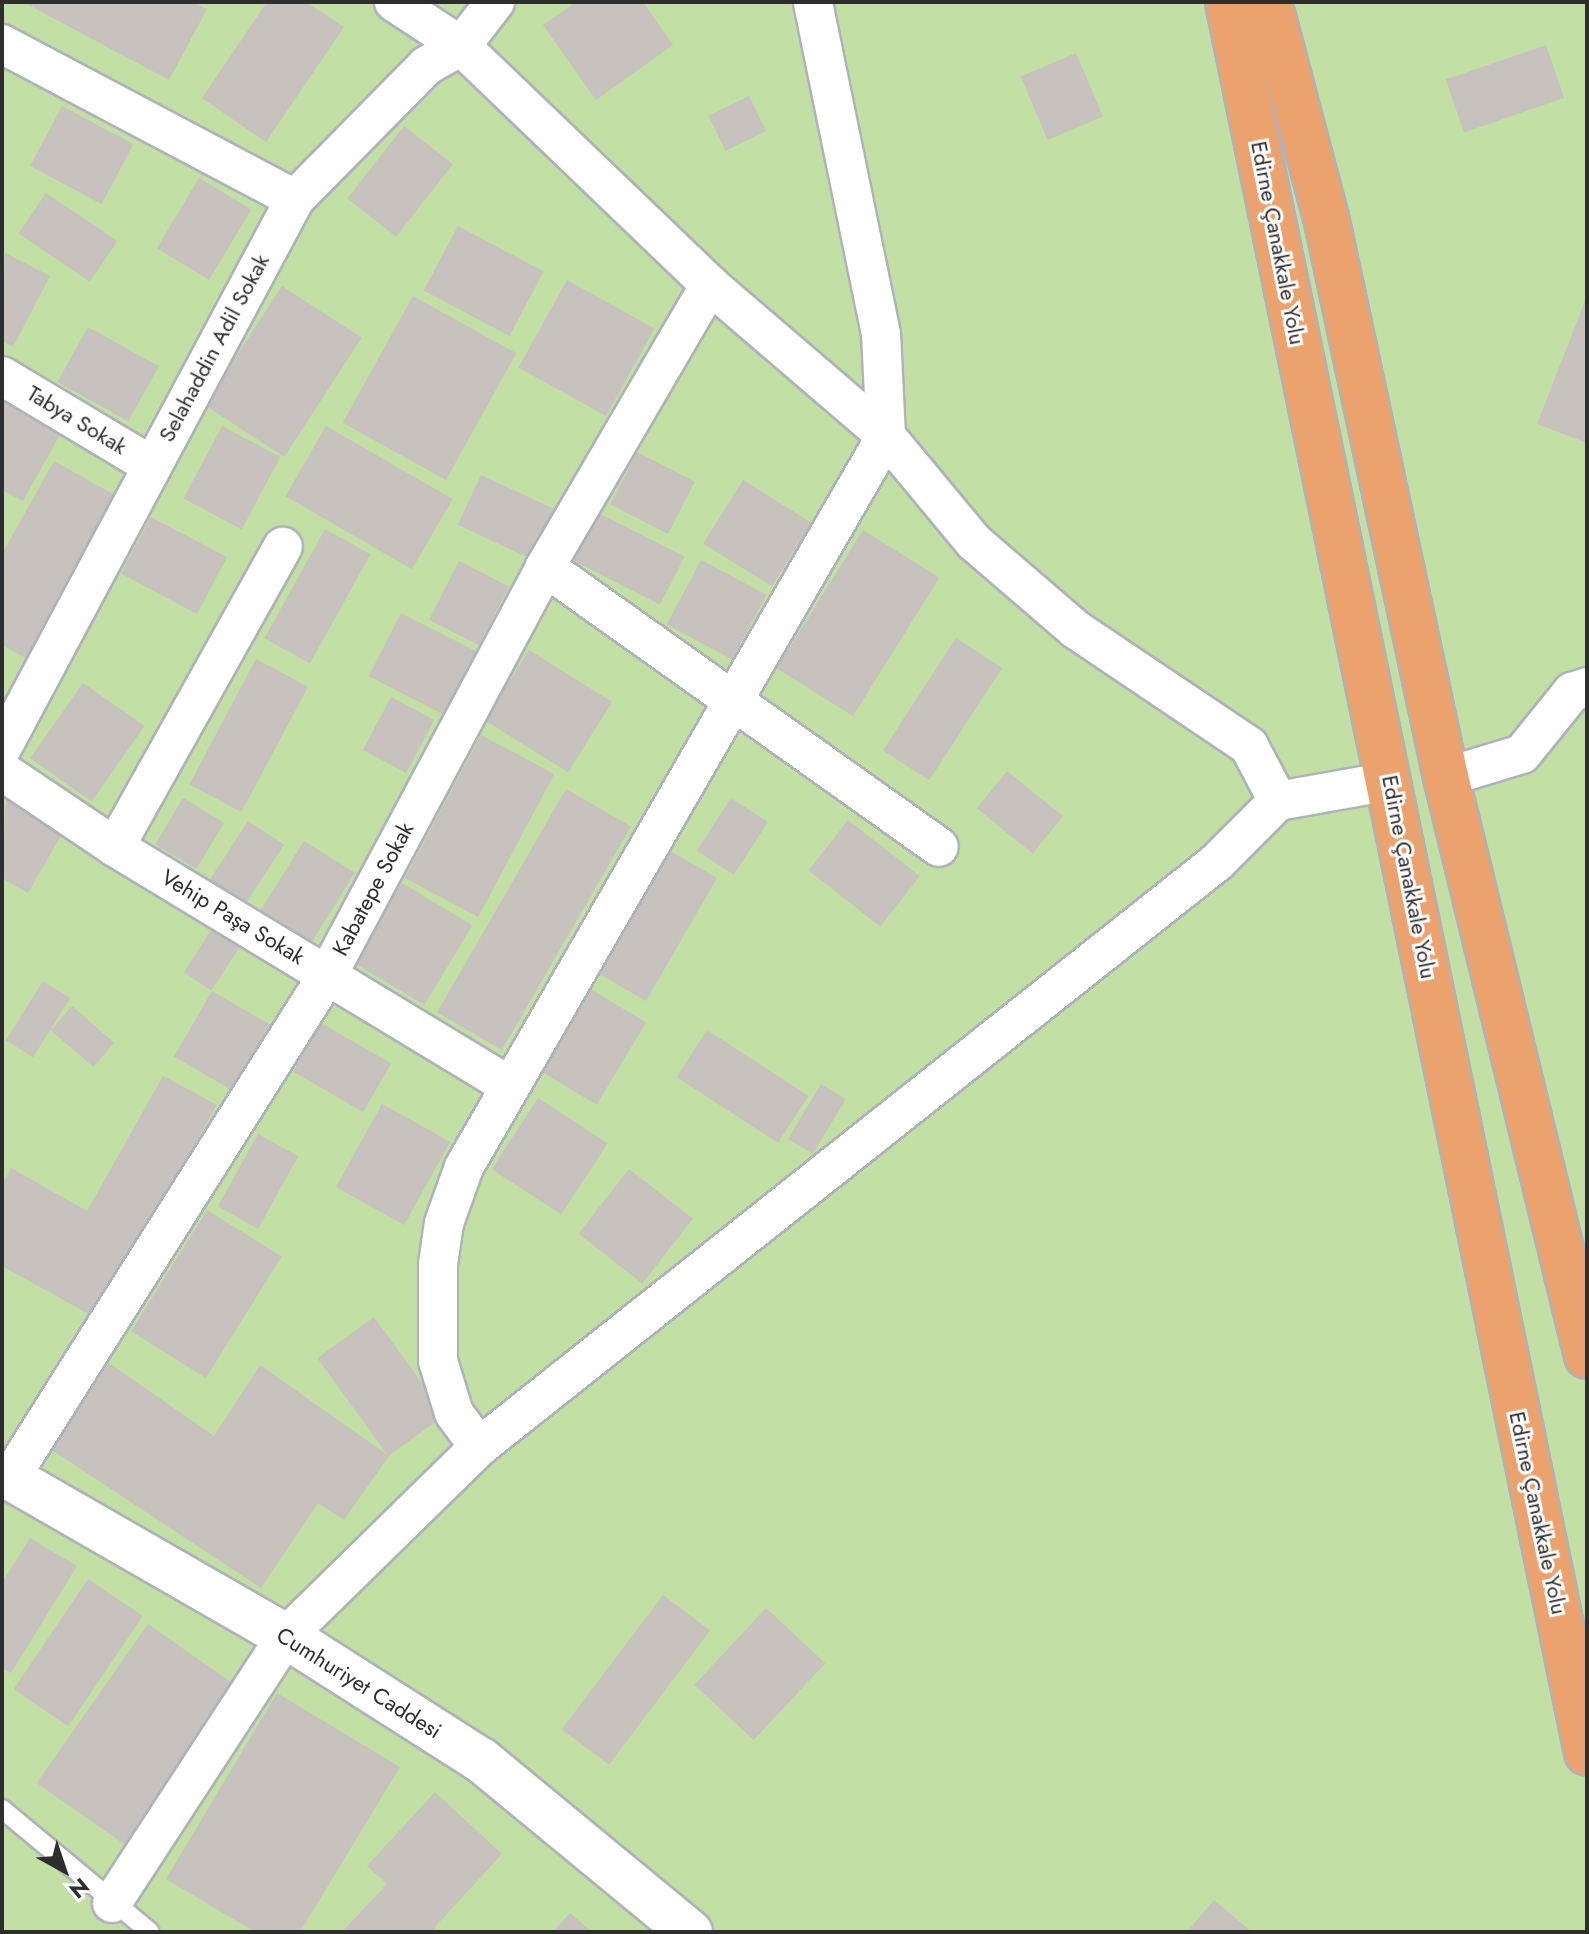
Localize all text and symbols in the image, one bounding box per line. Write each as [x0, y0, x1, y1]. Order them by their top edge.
street label: Edirne Çanakkale Yolu [1245, 139, 1311, 347]
street label: Selahaddin Adil Sokak [153, 250, 275, 446]
street label: Tabya Sokak [22, 380, 132, 460]
street label: Edirne Çanakkale Yolu [1376, 773, 1442, 981]
street label: Kabatepe Sokak [327, 818, 419, 960]
street label: Vehip Paşa Sokak [157, 864, 309, 970]
street label: Edirne Çanakkale Yolu [1504, 1409, 1572, 1617]
street label: Cumhuriyet Caddesi [272, 1622, 446, 1744]
north arrow [24, 1830, 104, 1910]
text: N [62, 1871, 96, 1906]

